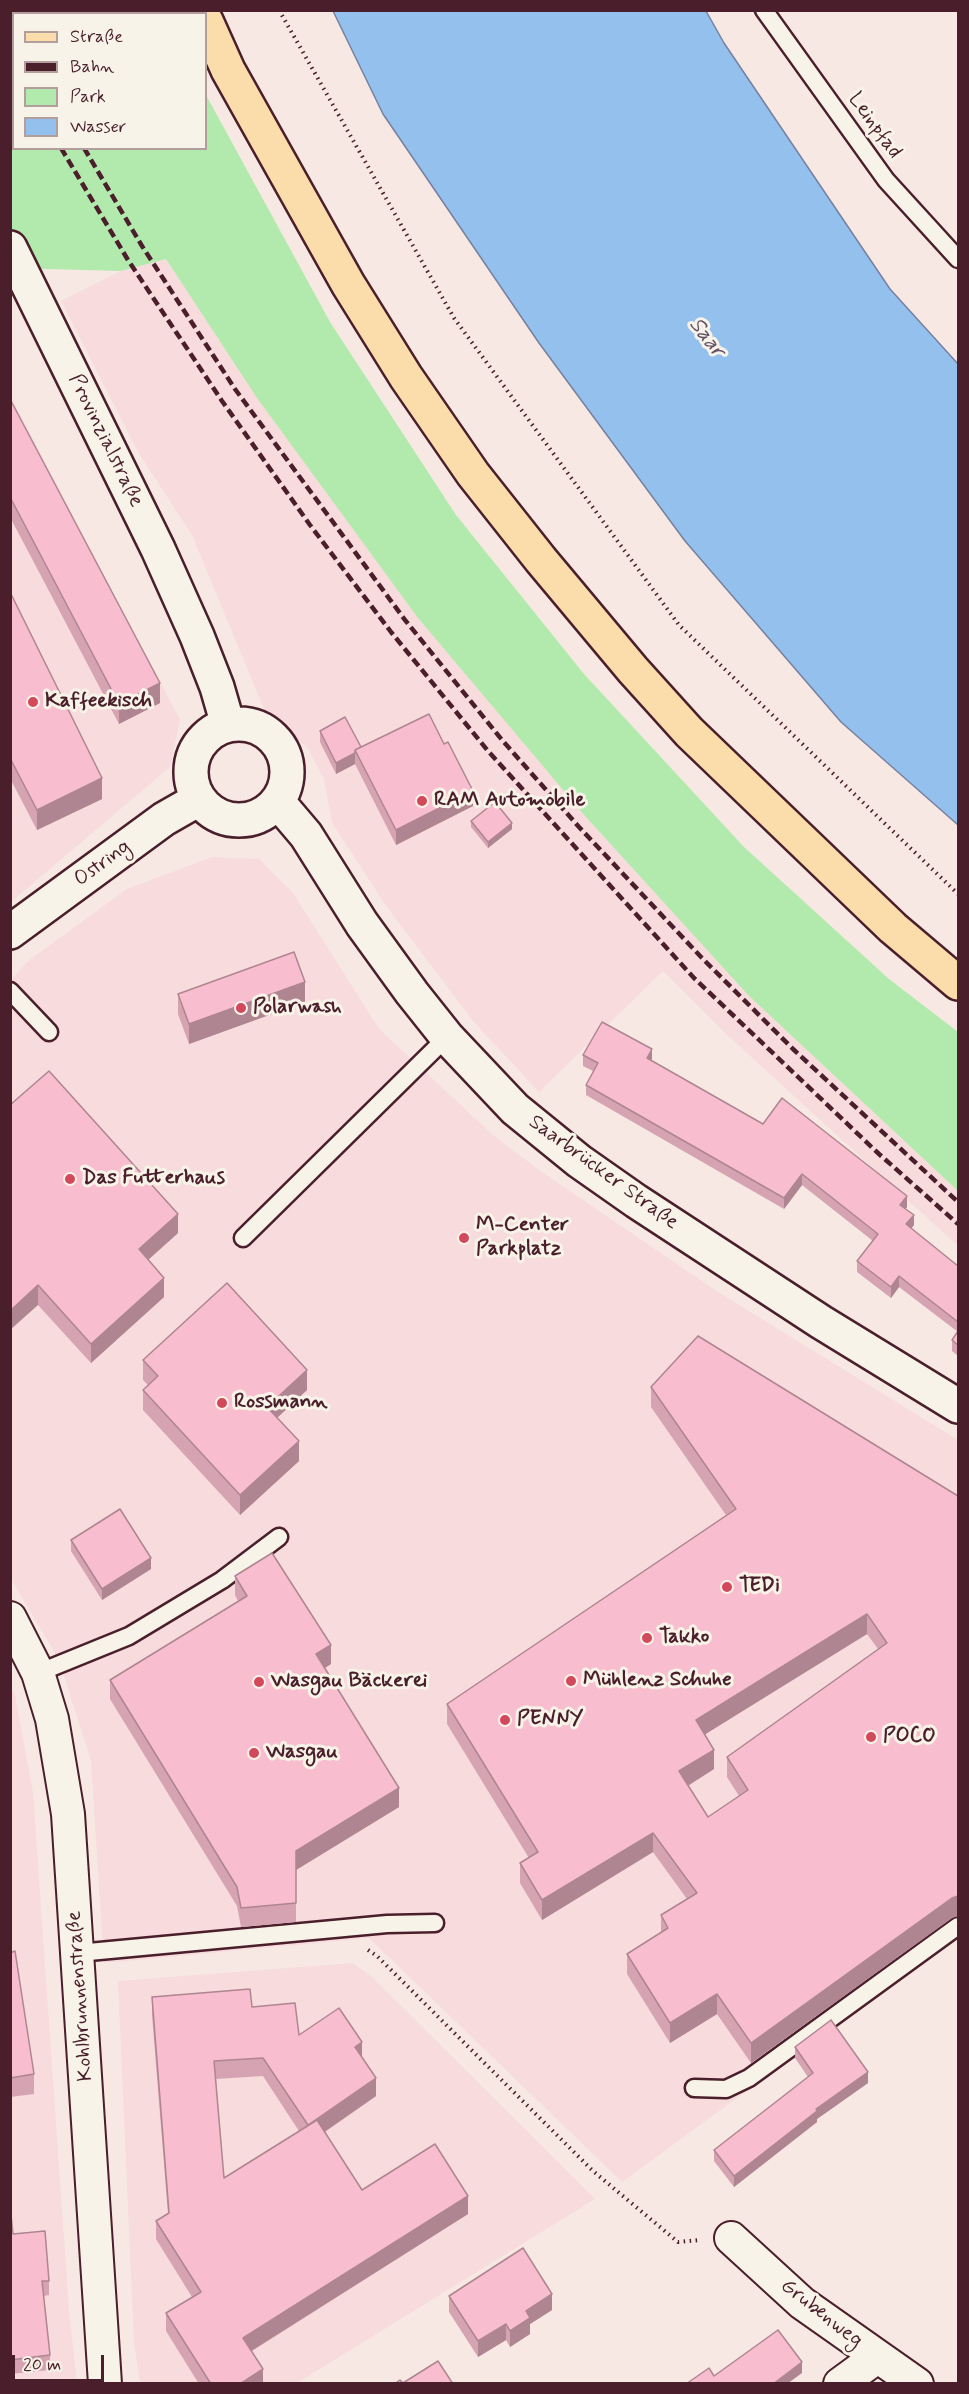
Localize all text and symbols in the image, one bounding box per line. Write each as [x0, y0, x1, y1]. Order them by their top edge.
legend [12, 12, 207, 150]
text: Straße [70, 25, 123, 49]
text: Bahn [70, 55, 114, 79]
text: Park [70, 85, 106, 109]
street label: Leinpfad [842, 88, 906, 164]
text: Wasser [70, 115, 126, 139]
water label: Saar [682, 313, 730, 363]
street label: Provinzialstraße [62, 370, 148, 512]
place label: Kaffeekisch [45, 689, 152, 715]
marker: Kaffeekisch [26, 695, 40, 709]
place label: RAM Automobile [434, 788, 585, 814]
marker: RAM Automobile [415, 794, 429, 808]
street label: Ostring [70, 835, 136, 893]
place label: Polarwash [253, 995, 342, 1021]
marker: Polarwash [234, 1001, 248, 1015]
street label: Saarbrücker Straße [523, 1110, 683, 1236]
place label: Das Futterhaus [82, 1166, 225, 1192]
marker: Das Futterhaus [63, 1172, 77, 1186]
place label: M-Center Parkplatz [476, 1213, 569, 1263]
marker: M-Center Parkplatz [457, 1231, 471, 1245]
place label: Rossmann [234, 1390, 327, 1416]
marker: Rossmann [215, 1396, 229, 1410]
place label: TEDi [739, 1574, 780, 1600]
marker: TEDi [720, 1580, 734, 1594]
place label: Takko [659, 1625, 709, 1651]
marker: Takko [640, 1631, 654, 1645]
place label: Mühlenz Schuhe [583, 1668, 732, 1694]
place label: Wasgau Bäckerei [271, 1669, 427, 1695]
marker: Mühlenz Schuhe [564, 1674, 578, 1688]
marker: Wasgau Bäckerei [252, 1675, 266, 1689]
place label: PENNY [517, 1707, 583, 1733]
marker: PENNY [498, 1713, 512, 1727]
place label: POCO [883, 1724, 936, 1750]
marker: POCO [864, 1730, 878, 1744]
place label: Wasgau [266, 1740, 338, 1766]
marker: Wasgau [247, 1746, 261, 1760]
street label: Kohlbrunnenstraße [62, 1910, 100, 2082]
street label: Grubenweg [775, 2274, 867, 2354]
scale bar [15, 2343, 106, 2381]
text: 20 m [23, 2353, 61, 2377]

